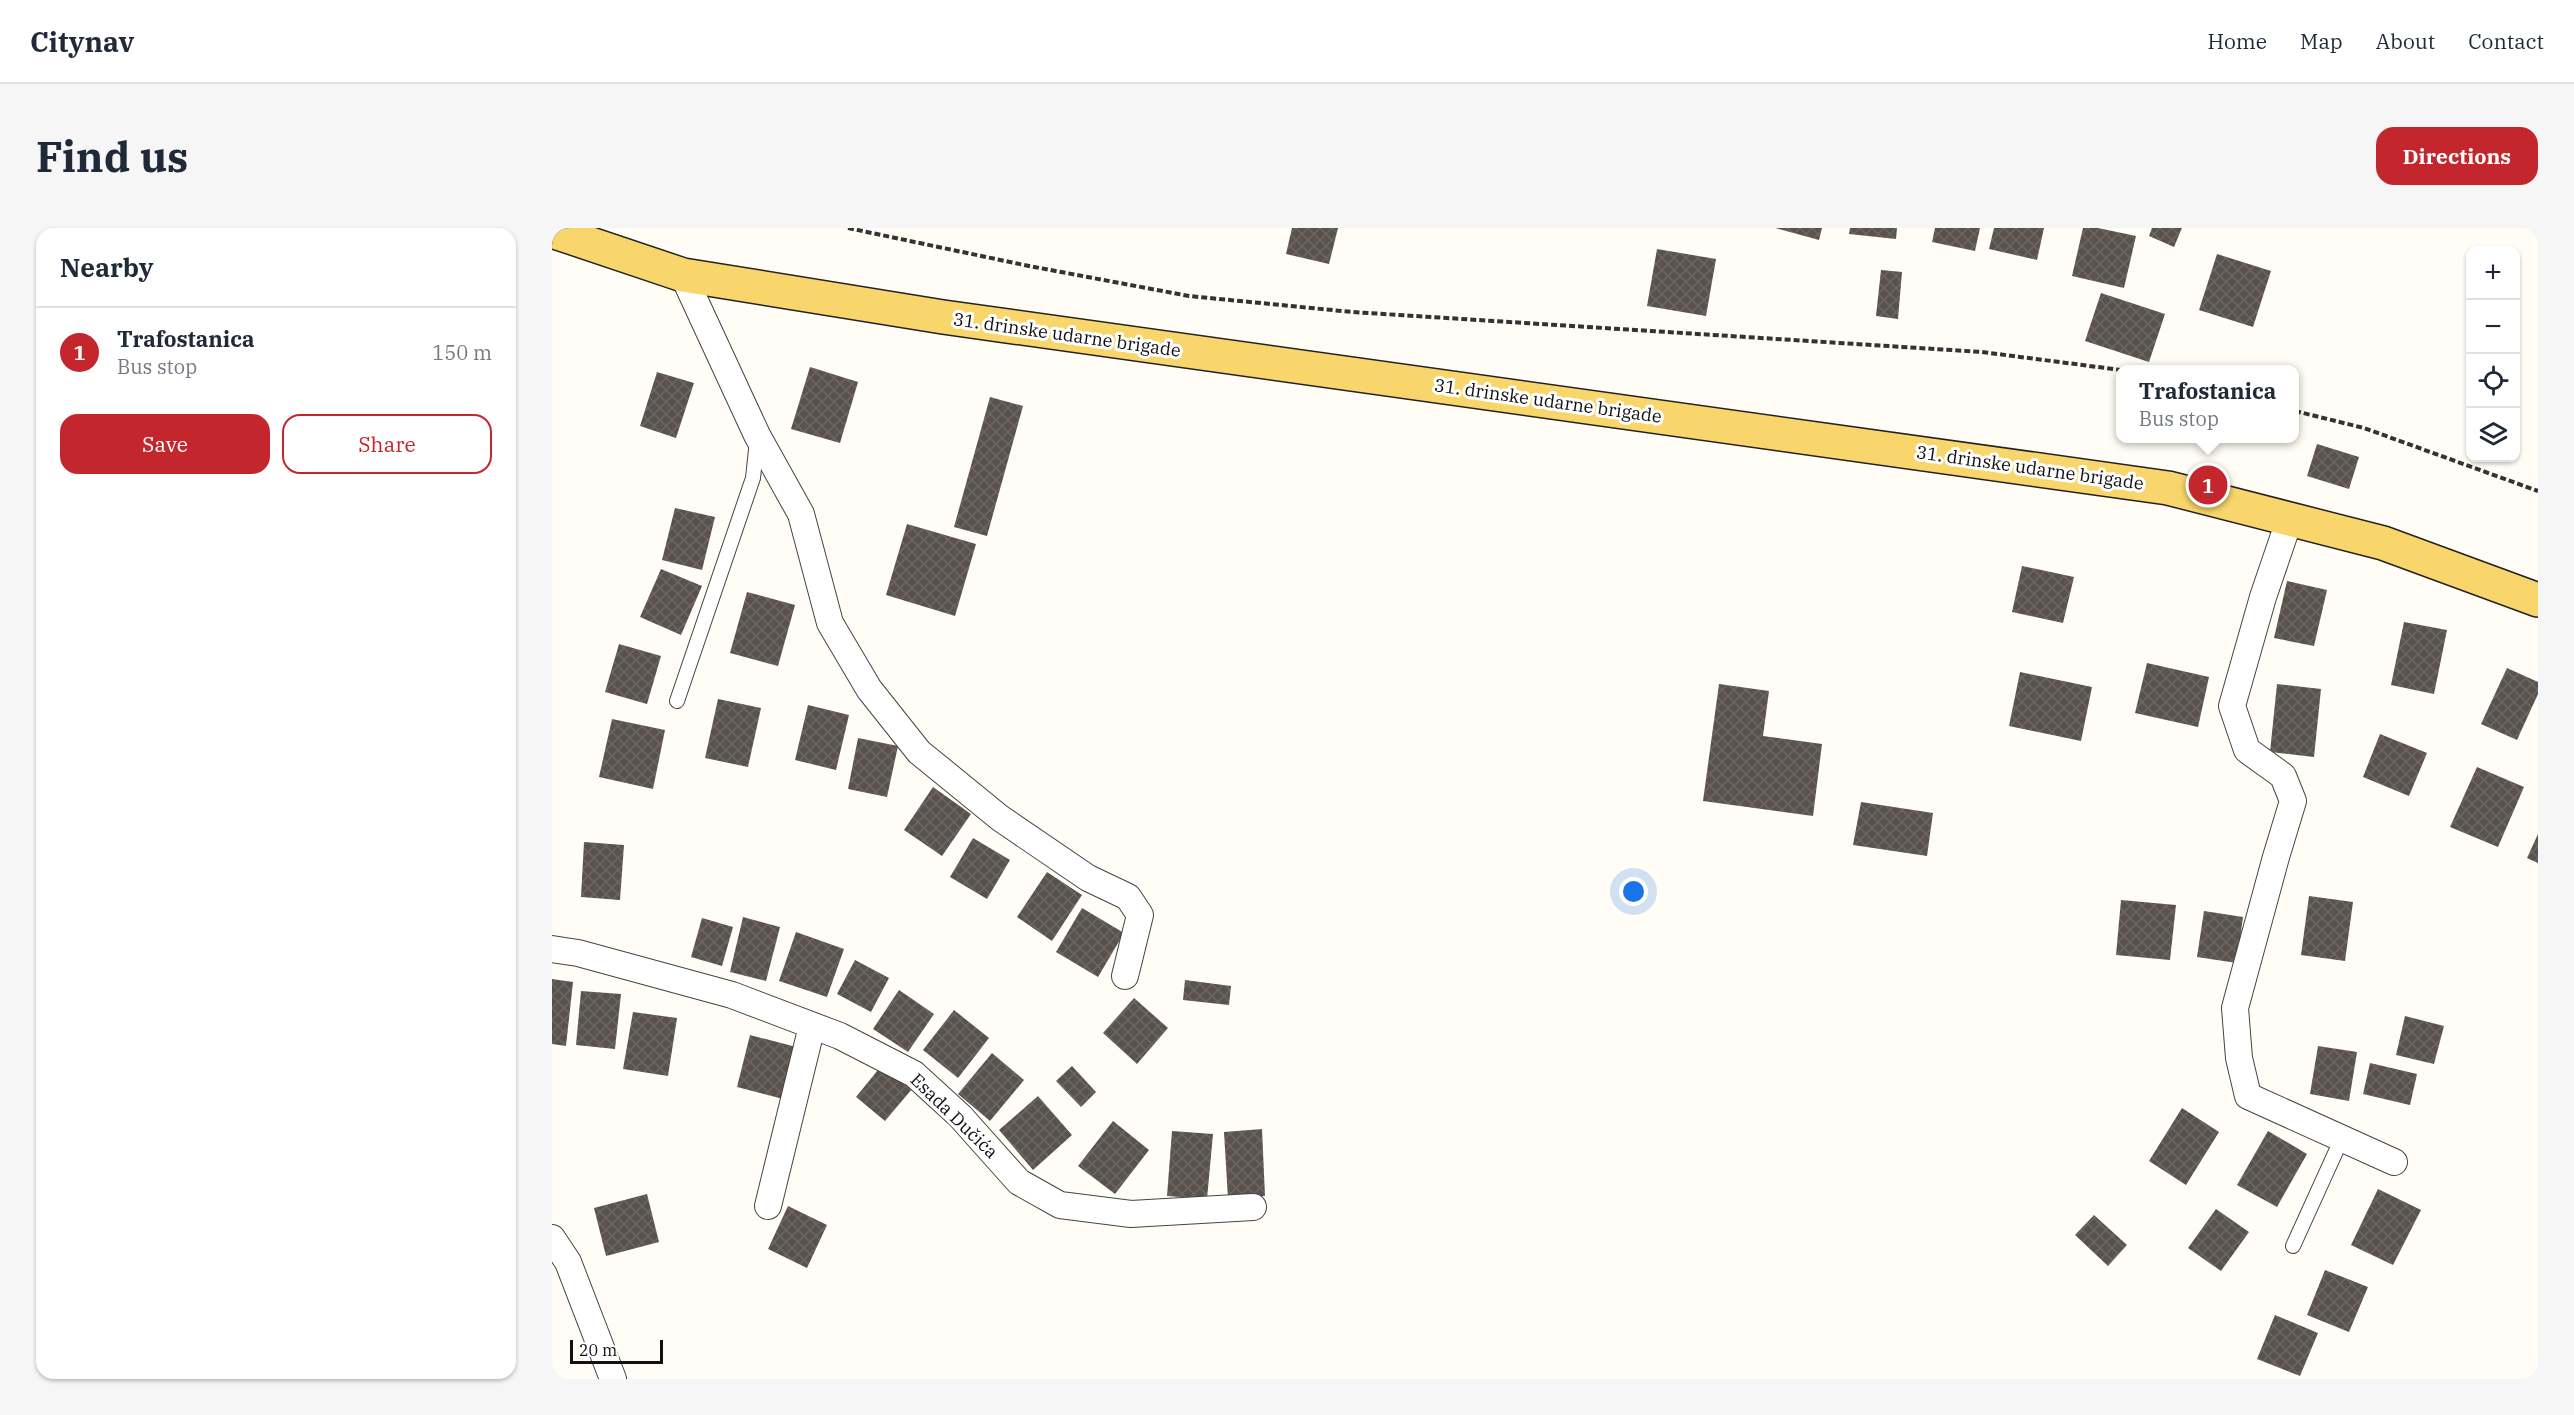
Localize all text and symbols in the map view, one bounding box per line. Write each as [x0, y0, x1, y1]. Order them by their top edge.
text: Citynav [30, 23, 134, 60]
text: Home [2207, 27, 2267, 55]
text: Map [2300, 27, 2343, 55]
text: About [2376, 27, 2435, 55]
text: Contact [2468, 27, 2544, 55]
button: Directions [2376, 127, 2538, 185]
text: Find us [36, 129, 188, 184]
map controls [2466, 246, 2520, 462]
button: + [2466, 246, 2520, 300]
text: Nearby [60, 250, 154, 284]
button: − [2466, 300, 2520, 354]
street label: 31. drinske udarne brigade [952, 307, 1182, 362]
text: Trafostanica [117, 324, 254, 353]
text: 1 [74, 339, 86, 366]
text: 150 m [432, 339, 492, 366]
text: Bus stop [117, 353, 197, 380]
button: locate [2466, 354, 2520, 408]
popup [2116, 365, 2299, 443]
street label: 31. drinske udarne brigade [1433, 373, 1663, 428]
text: Trafostanica [2139, 376, 2276, 405]
text: Bus stop [2139, 405, 2219, 432]
button: layers [2466, 408, 2520, 462]
button: Save [60, 414, 270, 474]
button: Share [282, 414, 492, 474]
street label: 31. drinske udarne brigade [1915, 440, 2145, 495]
pin: 1 [2188, 462, 2228, 508]
your location [1619, 877, 1648, 906]
street label: Esada Dučića [906, 1068, 1003, 1163]
scale bar [570, 1337, 663, 1364]
text: 20 m [579, 1340, 617, 1360]

